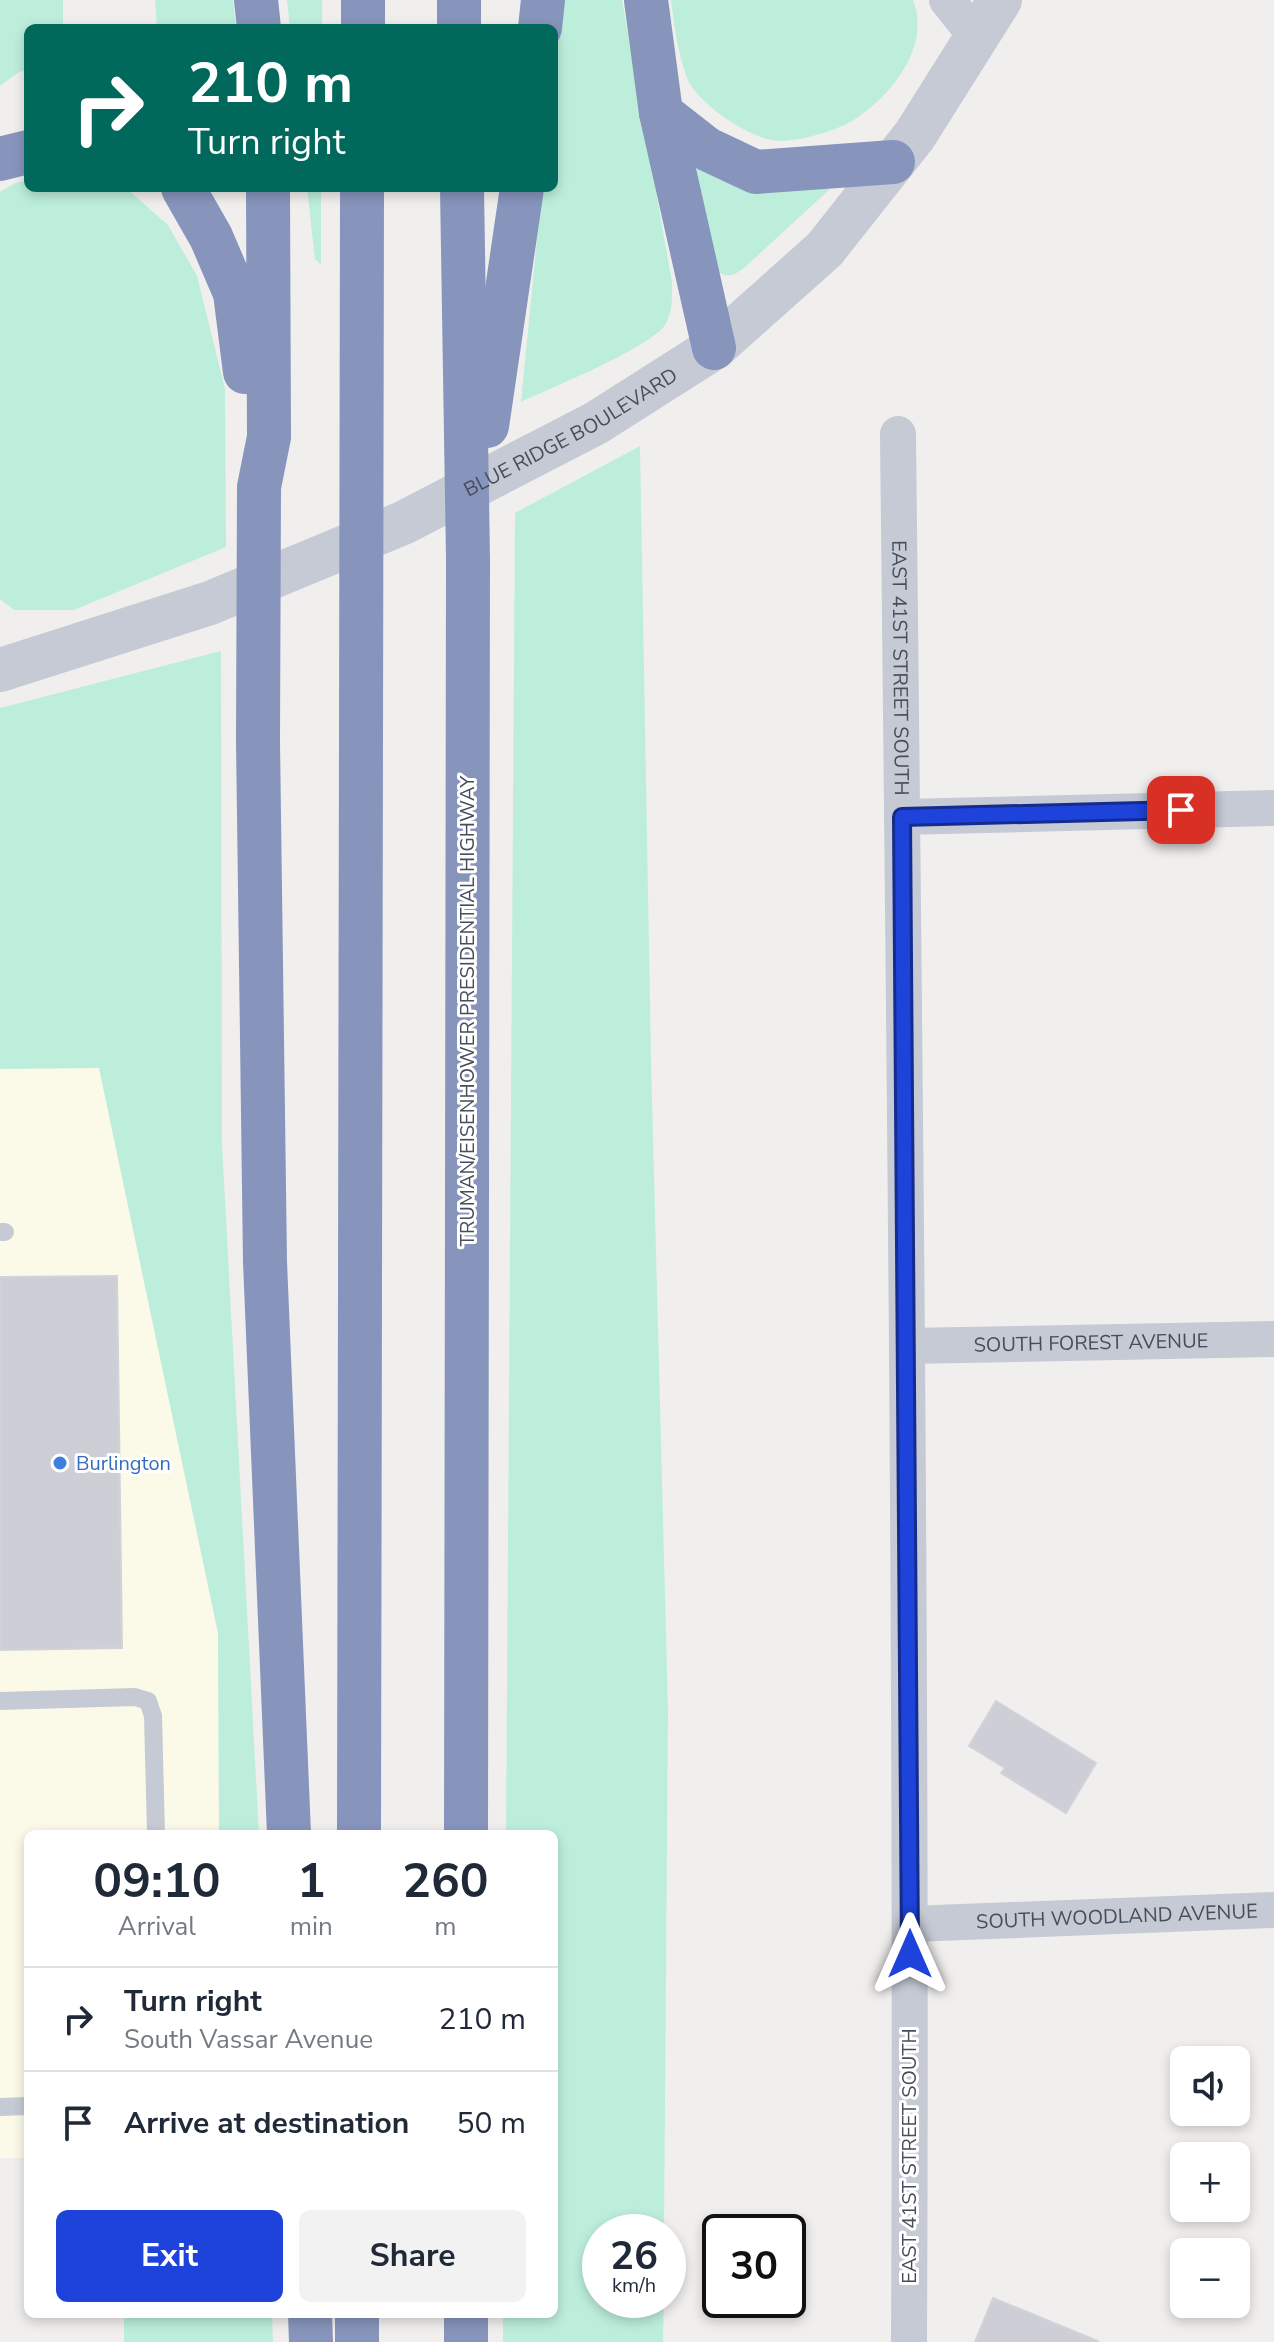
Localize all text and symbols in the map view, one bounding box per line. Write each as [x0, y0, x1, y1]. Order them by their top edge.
text: 210 m [188, 45, 353, 122]
icon: right [56, 56, 160, 160]
text: Turn right [188, 118, 345, 167]
street label: BLUE RIDGE BOULEVARD [459, 361, 683, 503]
street label: EAST 41ST STREET SOUTH [886, 540, 915, 796]
street label: TRUMAN/EISENHOWER PRESIDENTIAL HIGHWAY [454, 775, 481, 1246]
pin [1147, 776, 1215, 844]
icon: arrive [1159, 788, 1203, 832]
street label: SOUTH FOREST AVENUE [973, 1327, 1209, 1358]
place label: Burlington [76, 1450, 171, 1477]
marker: Burlington [51, 1454, 69, 1472]
text: 09:10 [93, 1848, 220, 1914]
text: 1 [297, 1848, 326, 1914]
text: 260 [402, 1848, 489, 1914]
street label: SOUTH WOODLAND AVENUE [976, 1897, 1258, 1935]
text: Arrival [118, 1909, 196, 1944]
text: min [290, 1909, 333, 1944]
text: m [434, 1909, 457, 1944]
position arrow [868, 1912, 952, 1996]
text: Turn right [124, 1981, 262, 2022]
icon: right [56, 1997, 100, 2041]
text: 210 m [439, 1999, 526, 2040]
text: South Vassar Avenue [124, 2022, 373, 2057]
street label: EAST 41ST STREET SOUTH [896, 2028, 923, 2284]
map controls [1170, 2046, 1250, 2318]
button: sound [1170, 2046, 1250, 2126]
icon: arrive [56, 2101, 100, 2145]
text: Arrive at destination [124, 2103, 409, 2144]
text: 50 m [457, 2103, 526, 2144]
button: + [1170, 2142, 1250, 2222]
button: Exit [56, 2210, 283, 2302]
button: Share [299, 2210, 526, 2302]
speed limit sign: 30 [702, 2214, 806, 2318]
text: 26 [610, 2229, 658, 2283]
button: − [1170, 2238, 1250, 2318]
text: km/h [612, 2272, 656, 2299]

